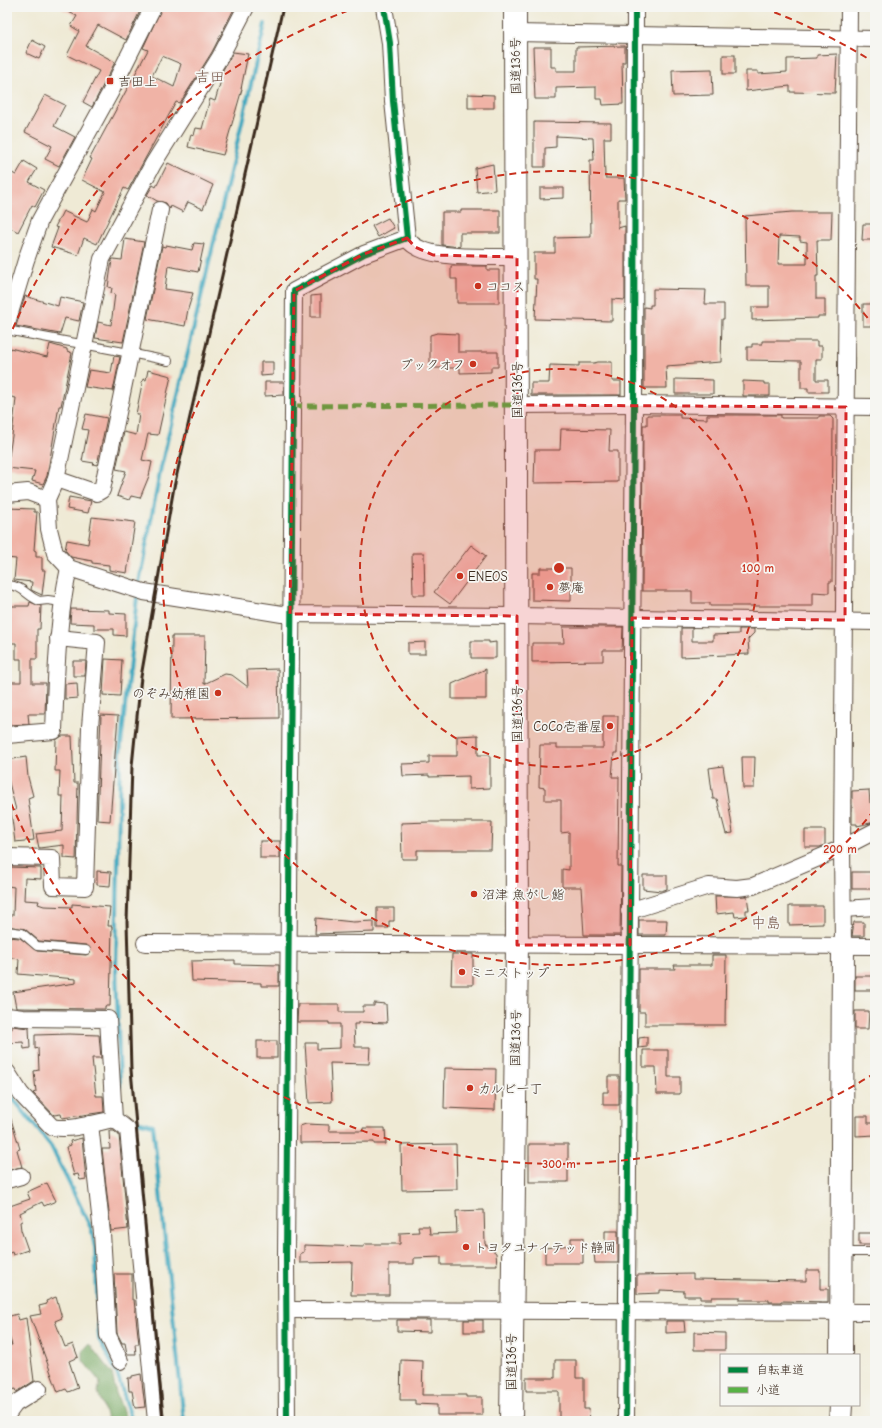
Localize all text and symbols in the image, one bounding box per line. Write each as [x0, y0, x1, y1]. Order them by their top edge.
street label: 国道136号 [507, 37, 524, 95]
district label: 吉田 [195, 68, 225, 86]
place label: 吉田上 [118, 74, 157, 89]
marker: 吉田上 [105, 76, 115, 86]
place label: ココス [486, 279, 525, 294]
marker: ココス [473, 281, 483, 291]
place label: ブックオフ [400, 357, 465, 372]
marker: ブックオフ [468, 359, 478, 369]
street label: 国道136号 [510, 361, 525, 419]
centre of rings [552, 561, 566, 575]
text: 100 m [742, 561, 774, 575]
place label: ENEOS [468, 569, 508, 584]
marker: ENEOS [455, 571, 465, 581]
place label: 夢庵 [558, 580, 584, 595]
marker: 夢庵 [545, 582, 555, 592]
street label: 国道136号 [510, 685, 525, 743]
place label: のぞみ幼稚園 [132, 686, 210, 701]
marker: のぞみ幼稚園 [213, 688, 223, 698]
place label: CoCo壱番屋 [533, 719, 602, 734]
marker: CoCo壱番屋 [605, 721, 615, 731]
text: 200 m [823, 842, 857, 856]
place label: 沼津 魚がし鮨 [482, 887, 564, 902]
marker: 沼津 魚がし鮨 [469, 889, 479, 899]
district label: 中島 [751, 914, 781, 932]
place label: ミニストップ [470, 965, 549, 980]
marker: ミニストップ [457, 967, 467, 977]
street label: 国道136号 [507, 1009, 524, 1067]
place label: カルビ一丁 [478, 1081, 542, 1096]
marker: カルビ一丁 [465, 1083, 475, 1093]
text: 300 m [542, 1157, 576, 1171]
place label: トヨタユナイテッド静岡 [474, 1240, 616, 1255]
marker: トヨタユナイテッド静岡 [461, 1242, 471, 1252]
street label: 国道136号 [504, 1333, 519, 1391]
legend [720, 1354, 860, 1406]
text: 自転車道 [756, 1363, 804, 1377]
text: 小道 [756, 1383, 780, 1397]

